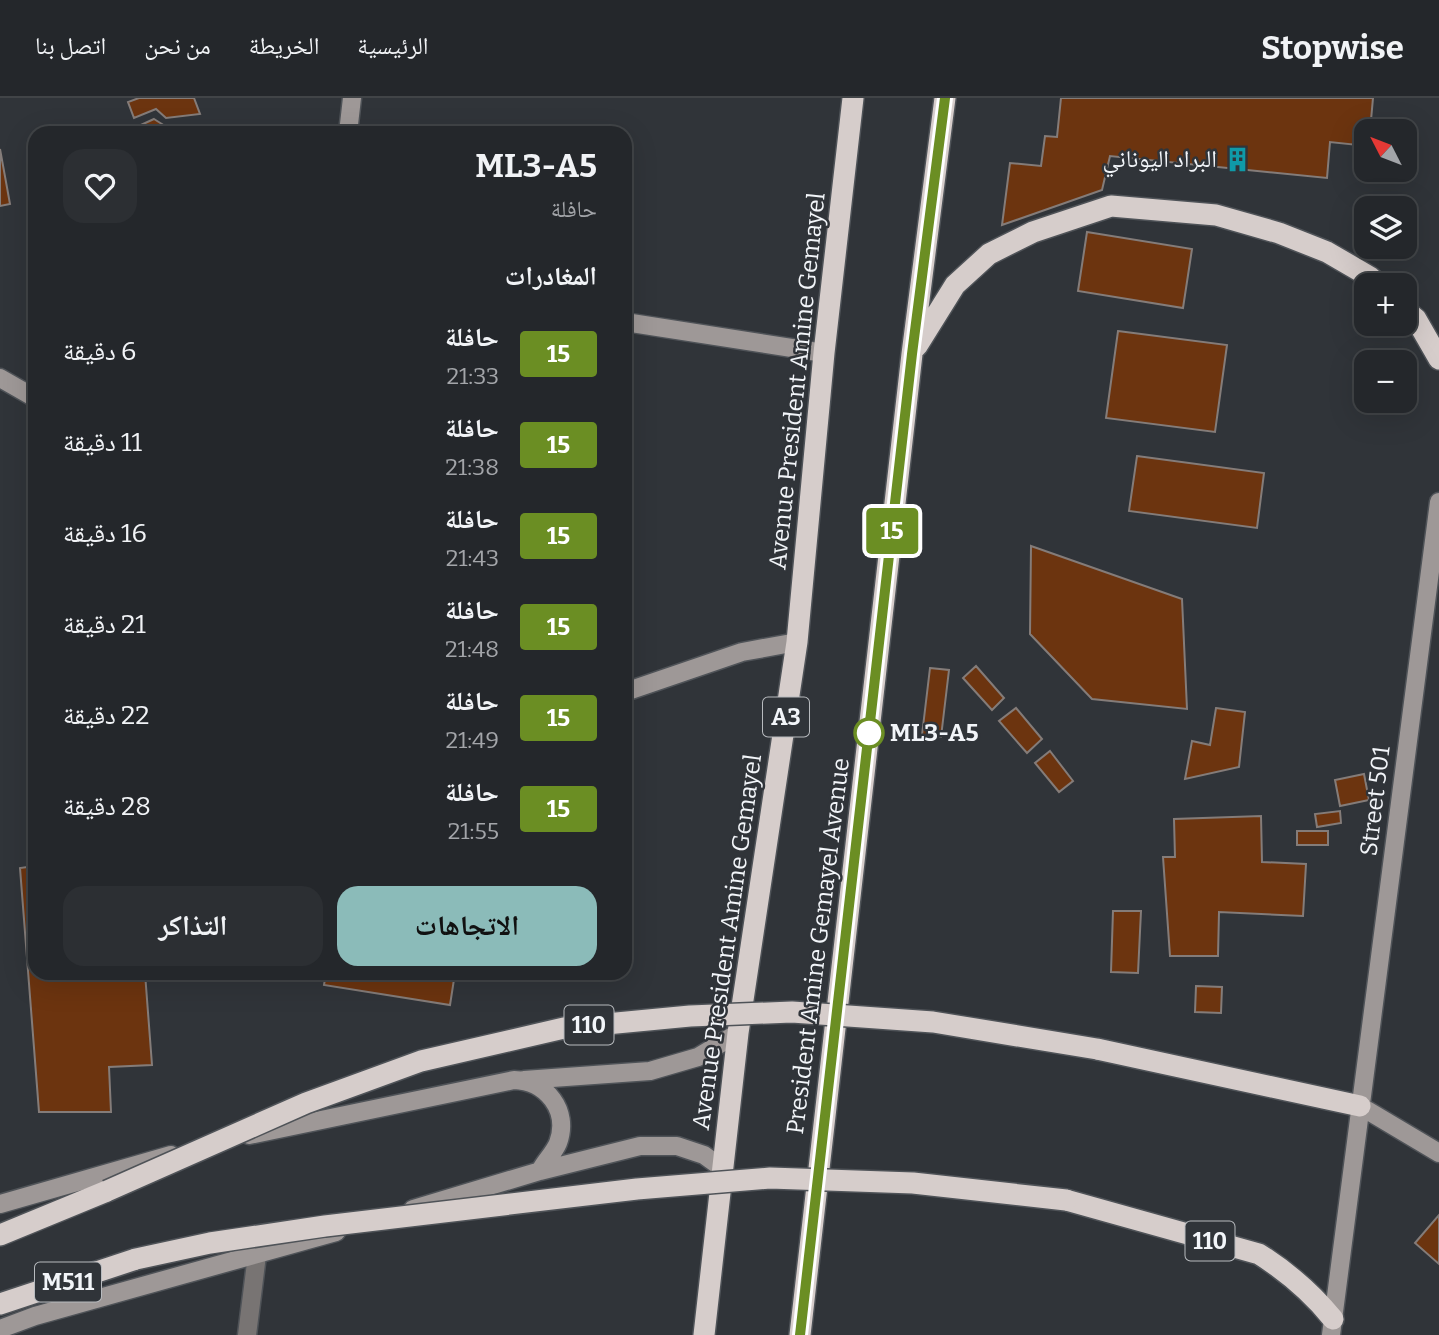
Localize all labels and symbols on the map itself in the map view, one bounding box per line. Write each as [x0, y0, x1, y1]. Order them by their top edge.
north arrow [1354, 119, 1418, 182]
place label: البراد اليوناني [1103, 145, 1217, 178]
building icon: البراد اليوناني [1223, 145, 1251, 173]
street label: Avenue President Amine Gemayel [763, 191, 831, 571]
line badge: 15 [860, 508, 924, 554]
road number: A3 [763, 698, 809, 736]
marker: ML3-A5 [854, 718, 884, 748]
place label: ML3-A5 [890, 719, 979, 747]
street label: Street 501 [1354, 744, 1396, 858]
street label: Avenue President Amine Gemayel [687, 752, 767, 1132]
street label: President Amine Gemayel Avenue [781, 756, 855, 1136]
road number: 110 [564, 1006, 614, 1044]
road number: 110 [1186, 1222, 1234, 1260]
road number: M511 [35, 1262, 101, 1302]

